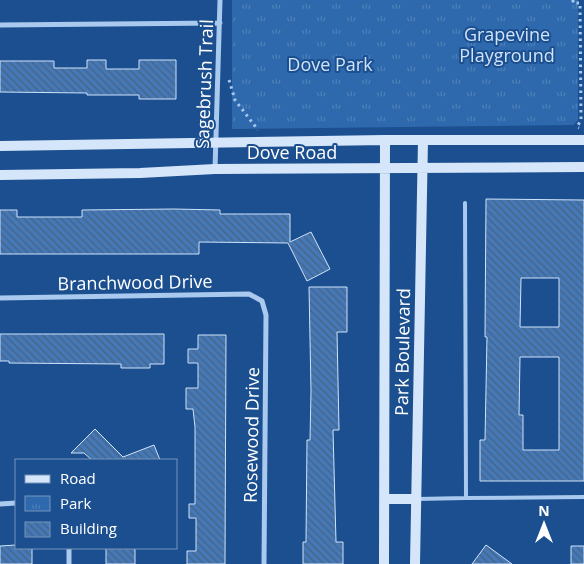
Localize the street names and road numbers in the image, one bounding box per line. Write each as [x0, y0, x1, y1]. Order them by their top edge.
street label: Sagebrush Trail [190, 19, 218, 149]
street label: Dove Road [247, 140, 337, 164]
street label: Branchwood Drive [57, 269, 213, 295]
street label: Park Boulevard [389, 288, 415, 416]
street label: Rosewood Drive [238, 367, 264, 503]

